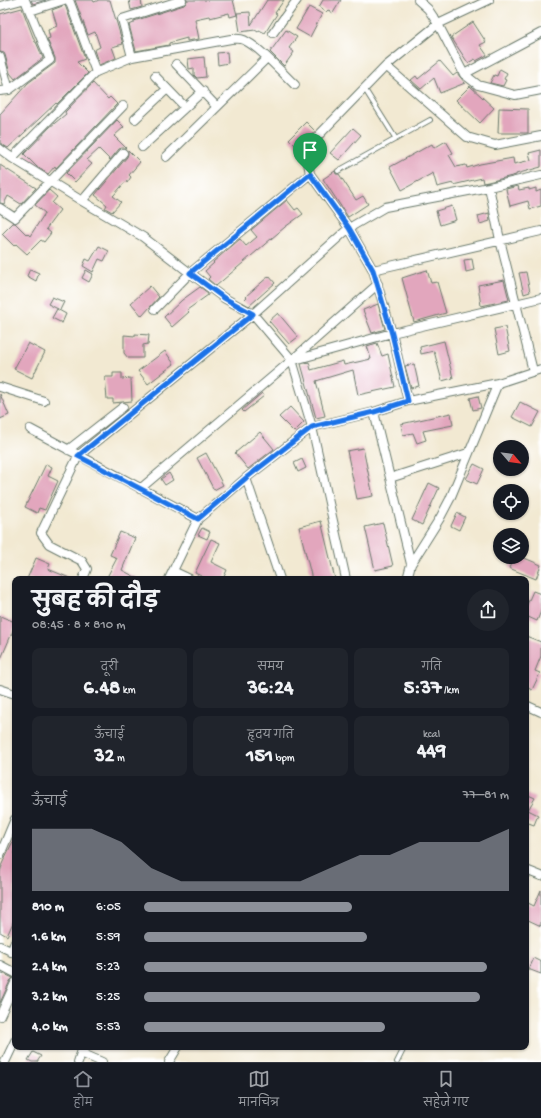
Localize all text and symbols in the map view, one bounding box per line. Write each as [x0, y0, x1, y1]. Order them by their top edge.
pin [293, 133, 327, 174]
icon: arrive [299, 139, 321, 161]
north arrow [493, 440, 529, 476]
map controls [493, 440, 529, 564]
button: locate [493, 484, 529, 520]
button: layers [493, 528, 529, 564]
button: share [467, 589, 509, 631]
text: सुबह की दौड़ [32, 590, 159, 616]
text: 08:45 · 8 × 810 m [32, 618, 125, 633]
text: दूरी [101, 662, 118, 674]
text: समय [257, 662, 284, 674]
text: गति [421, 662, 442, 674]
text: 6.48 [83, 678, 120, 701]
text: 36:24 [247, 678, 294, 701]
text: 5:37 [404, 678, 441, 701]
text: km [120, 685, 136, 697]
text: /km [441, 685, 459, 697]
text: kcal [423, 729, 440, 741]
text: ऊँचाई [95, 730, 124, 742]
text: हृदय गति [247, 730, 294, 742]
text: 449 [417, 741, 446, 764]
text: 32 [94, 746, 114, 769]
text: 151 [246, 746, 273, 769]
text: m [114, 753, 125, 765]
text: bpm [273, 753, 295, 765]
text: 77–81 m [463, 788, 509, 803]
text: ऊँचाई [32, 795, 67, 810]
text: 810 m [32, 900, 64, 915]
text: 6:05 [96, 900, 121, 915]
text: 1.6 km [32, 930, 66, 945]
text: 5:59 [96, 930, 120, 945]
text: 2.4 km [32, 960, 67, 975]
text: 5:23 [96, 960, 120, 975]
text: 3.2 km [32, 990, 67, 1005]
text: 5:25 [96, 990, 120, 1005]
text: 4.0 km [32, 1020, 68, 1035]
text: 5:53 [96, 1020, 121, 1035]
tab: होम [72, 1068, 94, 1114]
tab: मानचित्र [239, 1068, 279, 1114]
tab: सहेजे गए [423, 1068, 469, 1114]

